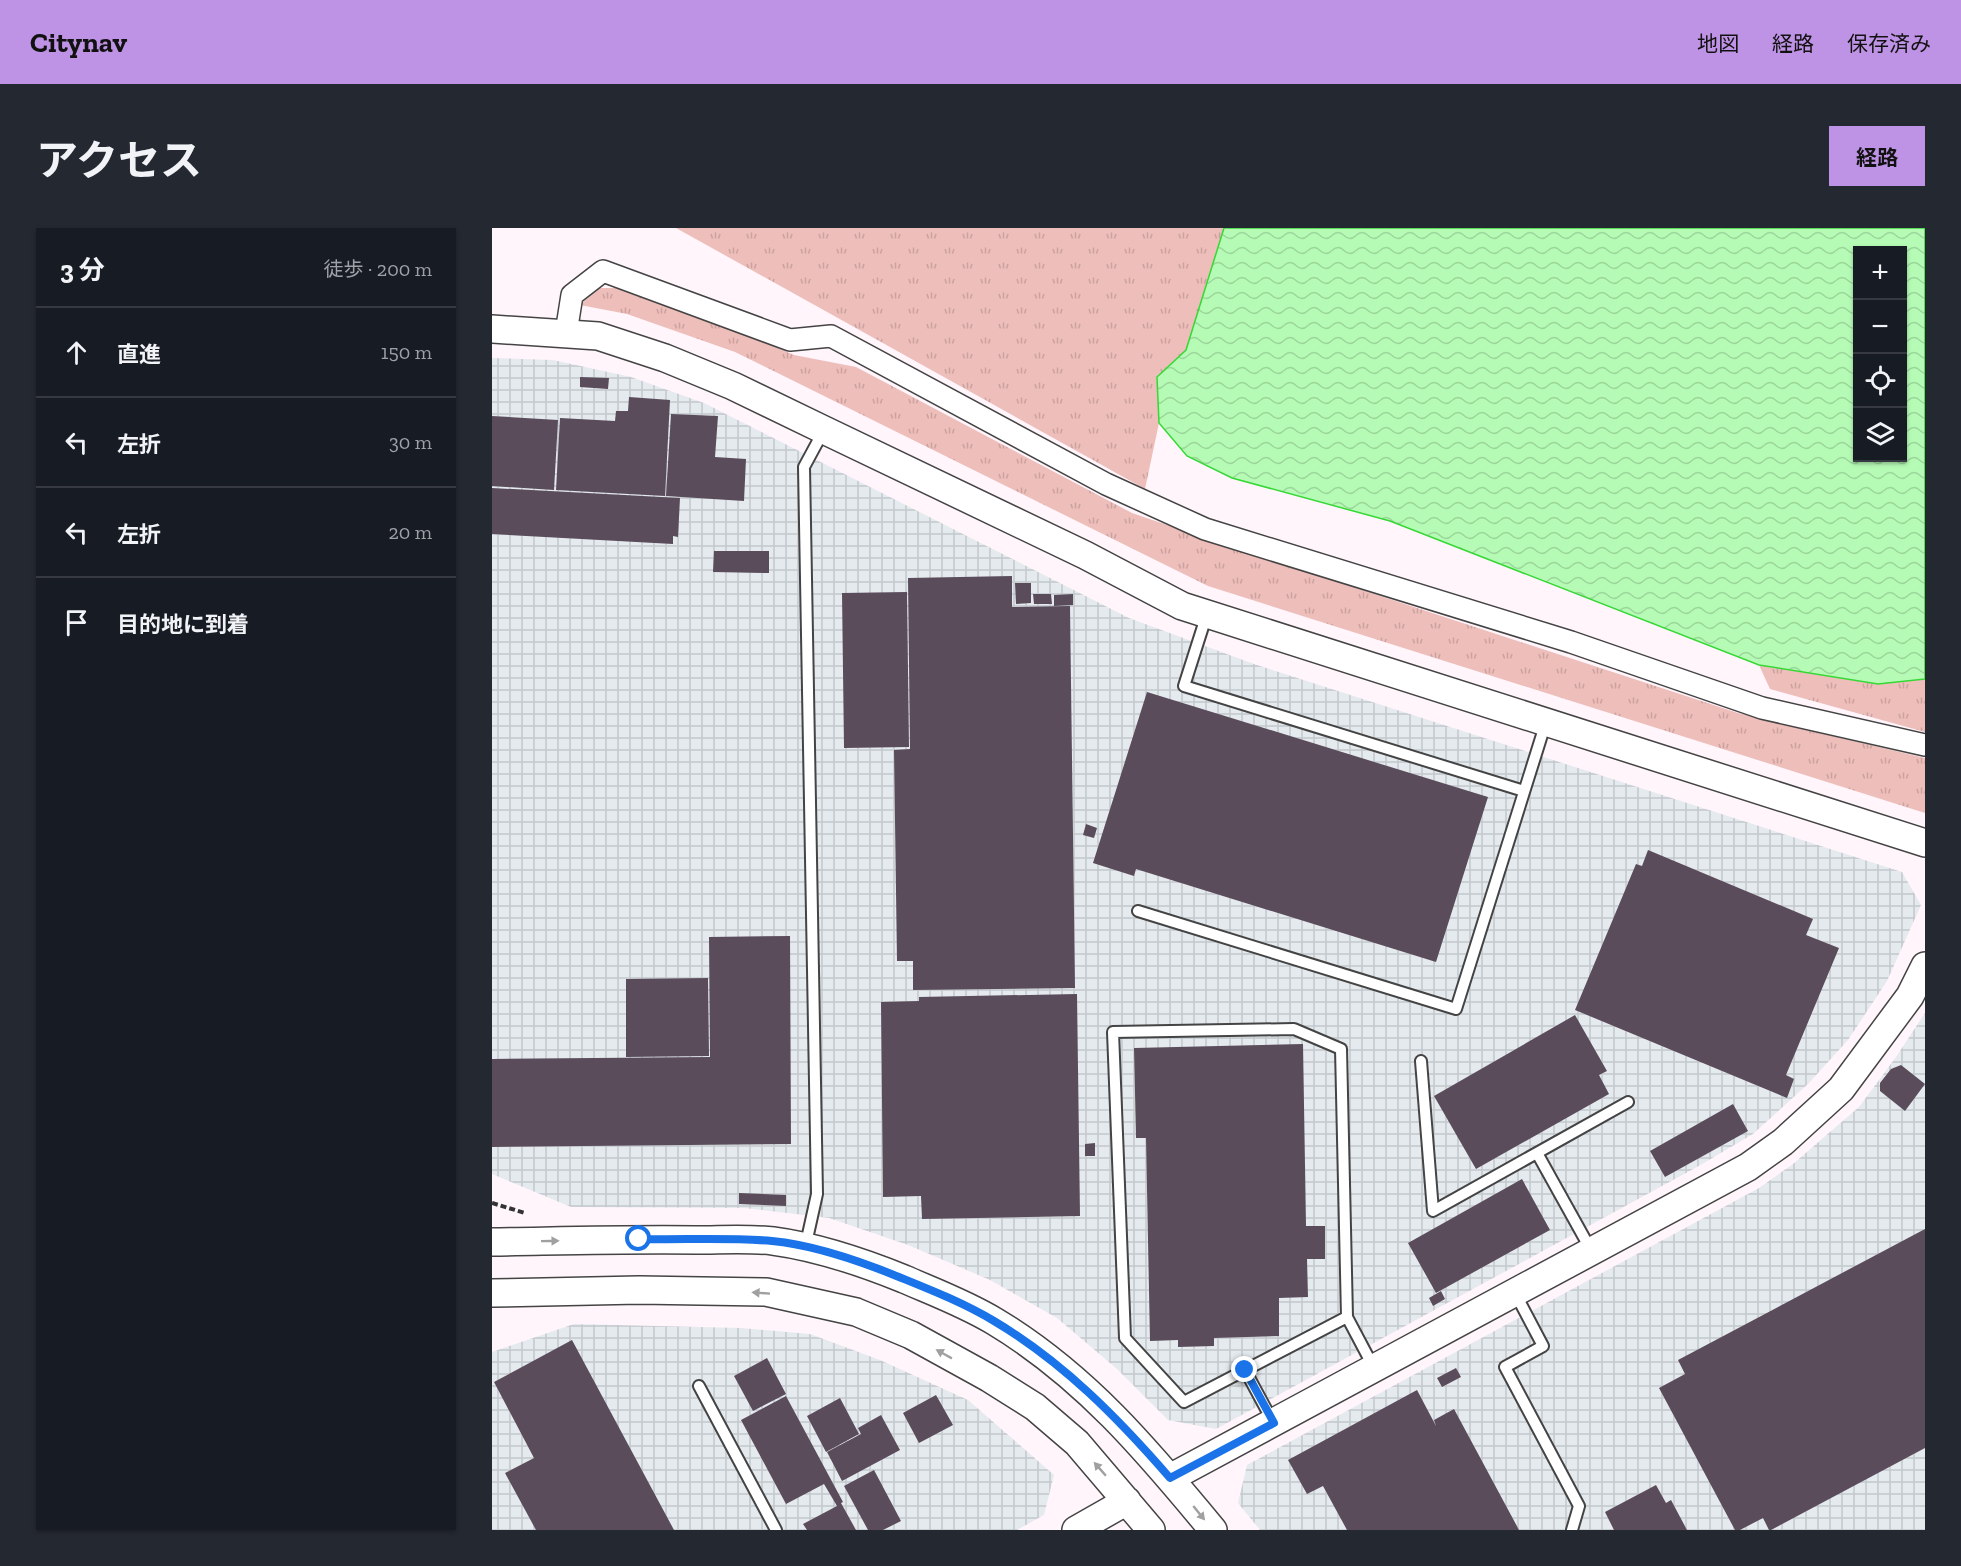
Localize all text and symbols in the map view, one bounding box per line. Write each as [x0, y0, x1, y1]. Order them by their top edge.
text: Citynav [30, 26, 127, 59]
text: 地図 [1697, 31, 1739, 56]
text: 経路 [1772, 31, 1814, 56]
text: 保存済み [1847, 31, 1931, 56]
button: 経路 [1829, 126, 1925, 186]
text: アクセス [36, 135, 202, 186]
map controls [1853, 246, 1907, 462]
button: + [1853, 246, 1907, 300]
text: 3 分 [60, 254, 105, 286]
text: 徒歩 · 200 m [323, 257, 432, 281]
button: − [1853, 300, 1907, 354]
icon: ahead [60, 336, 93, 369]
text: 150 m [381, 340, 432, 364]
text: 直進 [117, 341, 161, 368]
button: locate [1853, 354, 1907, 408]
button: layers [1853, 408, 1907, 462]
icon: left [60, 426, 93, 459]
text: 30 m [389, 430, 432, 454]
text: 左折 [117, 431, 161, 458]
icon: left [60, 516, 93, 549]
text: 20 m [388, 520, 432, 544]
text: 左折 [117, 521, 161, 548]
icon: arrive [60, 606, 93, 639]
text: 目的地に到着 [117, 611, 249, 638]
route start [625, 1225, 651, 1251]
one-way arrow [541, 1236, 560, 1246]
one-way arrow [751, 1288, 770, 1298]
one-way arrow [936, 1349, 953, 1359]
route end [1231, 1356, 1257, 1382]
one-way arrow [1093, 1461, 1106, 1477]
one-way arrow [1192, 1505, 1205, 1521]

